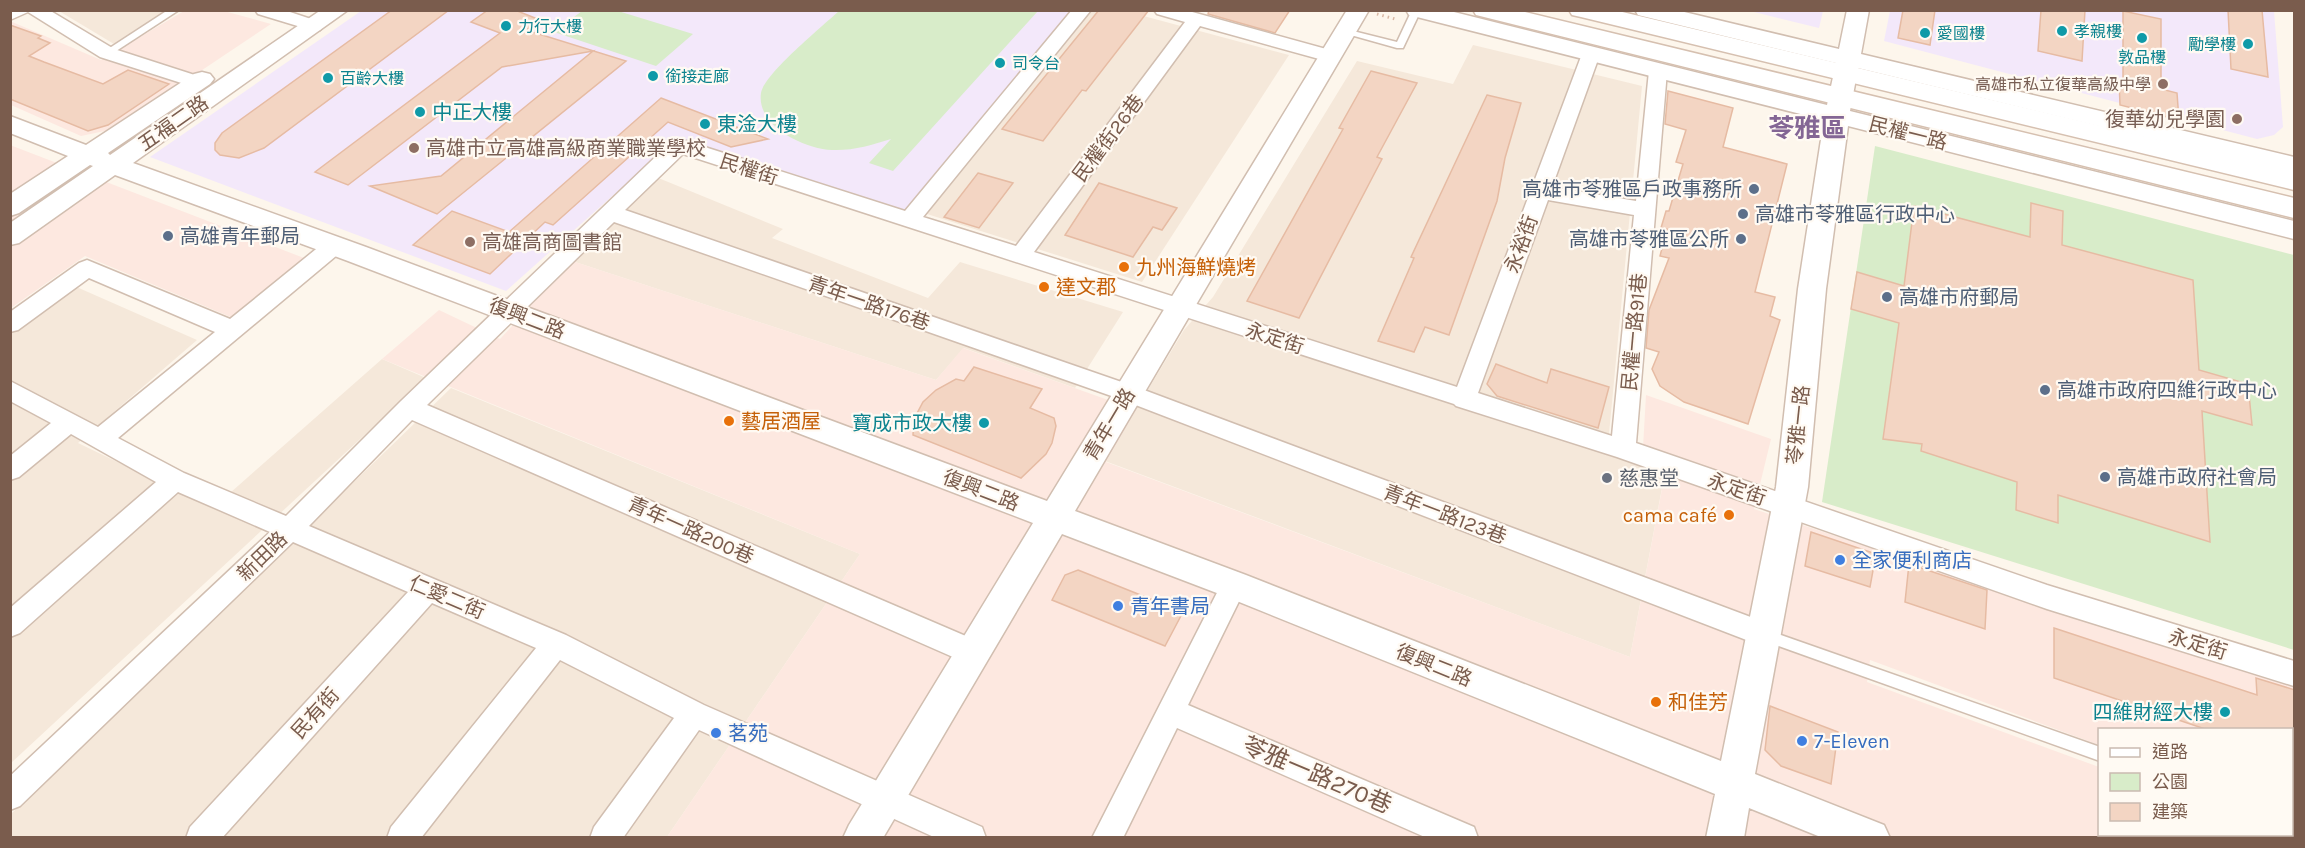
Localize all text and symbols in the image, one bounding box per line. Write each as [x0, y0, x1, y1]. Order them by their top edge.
place label: 力行大樓 [518, 17, 582, 36]
marker: 力行大樓 [499, 19, 513, 33]
place label: 孝親樓 [2074, 22, 2122, 41]
place label: 愛國樓 [1937, 24, 1985, 43]
marker: 孝親樓 [2055, 24, 2069, 38]
marker: 愛國樓 [1918, 26, 1932, 40]
marker: 敦品樓 [2135, 31, 2149, 45]
place label: 勵學樓 [2188, 35, 2236, 54]
marker: 勵學樓 [2241, 37, 2255, 51]
place label: 敦品樓 [2118, 48, 2166, 67]
place label: 司令台 [1012, 54, 1060, 73]
marker: 司令台 [993, 56, 1007, 70]
place label: 銜接走廊 [665, 67, 729, 86]
place label: 百齡大樓 [340, 69, 404, 88]
marker: 銜接走廊 [646, 69, 660, 83]
marker: 百齡大樓 [321, 71, 335, 85]
place label: 高雄市私立復華高級中學 [1975, 75, 2151, 94]
marker: 高雄市私立復華高級中學 [2156, 77, 2170, 91]
street label: 民權街26巷 [1068, 90, 1149, 186]
street label: 五福二路 [134, 91, 213, 156]
place label: 中正大樓 [432, 101, 512, 124]
marker: 中正大樓 [413, 105, 427, 119]
place label: 復華幼兒學園 [2105, 108, 2225, 131]
marker: 復華幼兒學園 [2230, 112, 2244, 126]
place label: 東淦大樓 [717, 113, 797, 136]
district label: 苓雅區 [1768, 113, 1846, 144]
street label: 民權一路 [1866, 113, 1949, 154]
marker: 東淦大樓 [698, 117, 712, 131]
place label: 高雄市立高雄高級商業職業學校 [426, 137, 706, 160]
marker: 高雄市立高雄高級商業職業學校 [407, 141, 421, 155]
street label: 民權街 [717, 149, 781, 190]
place label: 高雄市苓雅區戶政事務所 [1522, 178, 1742, 201]
marker: 高雄市苓雅區戶政事務所 [1747, 182, 1761, 196]
place label: 高雄市苓雅區行政中心 [1755, 203, 1955, 226]
marker: 高雄市苓雅區行政中心 [1736, 207, 1750, 221]
street label: 永裕街 [1500, 212, 1543, 276]
place label: 高雄青年郵局 [180, 225, 300, 248]
place label: 高雄市苓雅區公所 [1569, 228, 1729, 251]
marker: 高雄青年郵局 [161, 229, 175, 243]
place label: 高雄高商圖書館 [482, 231, 622, 254]
marker: 高雄市苓雅區公所 [1734, 232, 1748, 246]
marker: 高雄高商圖書館 [463, 235, 477, 249]
place label: 九州海鮮燒烤 [1136, 256, 1256, 279]
marker: 九州海鮮燒烤 [1117, 260, 1131, 274]
street label: 青年一路176巷 [805, 272, 933, 335]
street label: 民權一路91巷 [1618, 272, 1651, 392]
place label: 達文郡 [1056, 276, 1116, 299]
marker: 達文郡 [1037, 280, 1051, 294]
place label: 高雄市府郵局 [1899, 286, 2019, 309]
marker: 高雄市府郵局 [1880, 290, 1894, 304]
street label: 復興二路 [485, 293, 568, 344]
street label: 永定街 [1243, 318, 1307, 359]
place label: 高雄市政府四維行政中心 [2057, 379, 2277, 402]
marker: 高雄市政府四維行政中心 [2038, 383, 2052, 397]
street label: 青年一路 [1079, 384, 1140, 464]
street label: 苓雅一路 [1783, 384, 1814, 466]
place label: 藝居酒屋 [741, 410, 821, 433]
place label: 寶成市政大樓 [852, 412, 972, 435]
marker: 藝居酒屋 [722, 414, 736, 428]
marker: 寶成市政大樓 [977, 416, 991, 430]
street label: 復興二路 [939, 465, 1022, 516]
place label: 高雄市政府社會局 [2117, 466, 2277, 489]
place label: 慈惠堂 [1619, 467, 1679, 490]
street label: 永定街 [1705, 469, 1769, 510]
marker: 高雄市政府社會局 [2098, 470, 2112, 484]
marker: 慈惠堂 [1600, 471, 1614, 485]
street label: 青年一路123巷 [1380, 480, 1510, 548]
street label: 青年一路200巷 [624, 492, 757, 568]
place label: cama café [1623, 504, 1717, 527]
marker: cama café [1722, 508, 1736, 522]
street label: 新田路 [233, 527, 292, 585]
place label: 全家便利商店 [1852, 549, 1972, 572]
marker: 全家便利商店 [1833, 553, 1847, 567]
street label: 仁愛二街 [405, 571, 488, 624]
place label: 青年書局 [1130, 595, 1210, 618]
marker: 青年書局 [1111, 599, 1125, 613]
street label: 永定街 [2166, 625, 2230, 664]
street label: 復興二路 [1392, 640, 1475, 691]
street label: 民有街 [287, 683, 344, 743]
place label: 和佳芳 [1668, 691, 1728, 714]
marker: 和佳芳 [1649, 695, 1663, 709]
place label: 四維財經大樓 [2093, 701, 2213, 724]
marker: 四維財經大樓 [2218, 705, 2232, 719]
place label: 茗苑 [728, 722, 768, 745]
marker: 茗苑 [709, 726, 723, 740]
legend [2098, 728, 2293, 836]
place label: 7-Eleven [1814, 730, 1890, 753]
street label: 苓雅一路270巷 [1238, 731, 1396, 819]
marker: 7-Eleven [1795, 734, 1809, 748]
text: 道路 [2152, 741, 2188, 763]
text: 公園 [2152, 771, 2188, 793]
text: 建築 [2152, 801, 2188, 823]

